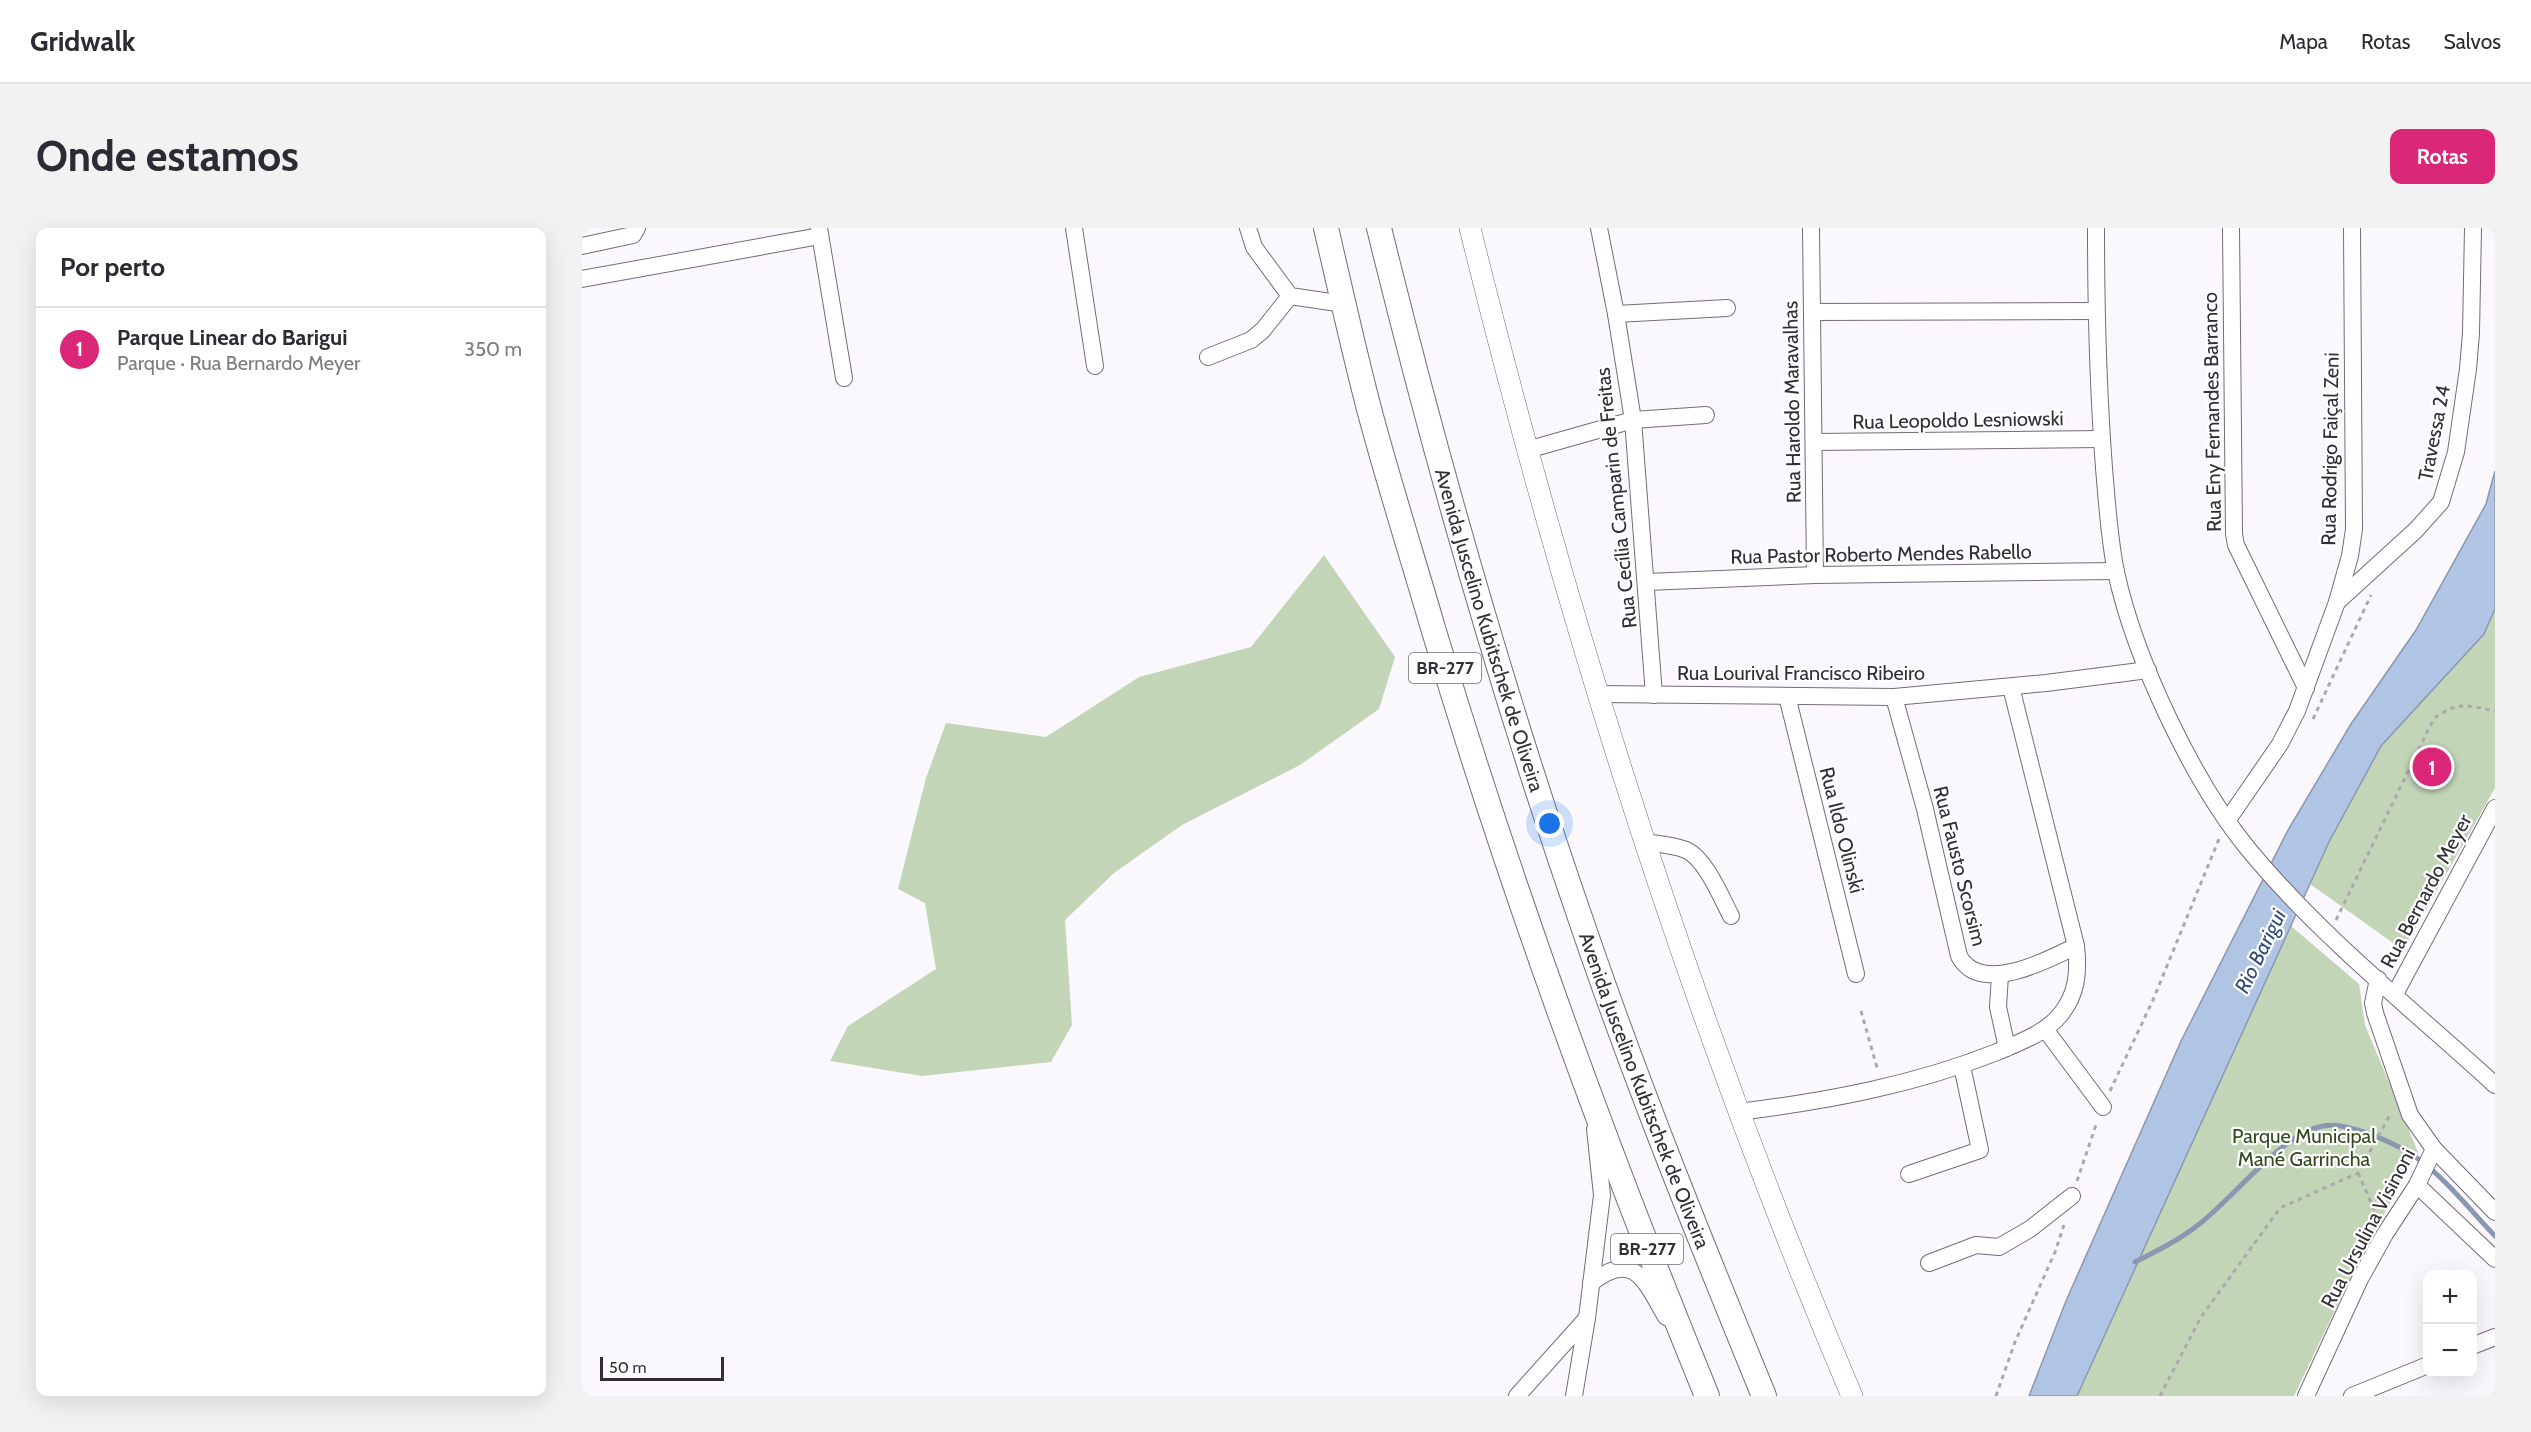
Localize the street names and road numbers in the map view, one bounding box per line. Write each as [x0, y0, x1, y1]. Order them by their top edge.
street label: Rua Eny Fernandes Barranco [2198, 292, 2226, 532]
street label: Rua Haroldo Maravalhas [1778, 301, 1806, 503]
street label: Rua Rodrigo Faiçal Zeni [2316, 352, 2344, 546]
street label: Rua Cecília Camparin de Freitas [1590, 366, 1642, 630]
street label: Travessa 24 [2413, 383, 2455, 483]
street label: Rua Leopoldo Lesniowski [1852, 406, 2064, 434]
street label: Avenida Juscelino Kubitschek de Oliveira [1430, 466, 1549, 795]
street label: Rua Pastor Roberto Mendes Rabello [1730, 539, 2032, 569]
road number: BR-277 [1409, 653, 1481, 683]
street label: Rua Lourival Francisco Ribeiro [1677, 661, 1925, 685]
street label: Rua Ildo Olinski [1815, 764, 1869, 896]
street label: Rua Fausto Scorsim [1928, 783, 1992, 949]
street label: Rua Bernardo Meyer [2375, 809, 2477, 972]
street label: Avenida Juscelino Kubitschek de Oliveira [1574, 929, 1715, 1253]
street label: Rua Ursulina Visinoni [2316, 1144, 2420, 1312]
road number: BR-277 [1611, 1234, 1683, 1264]

